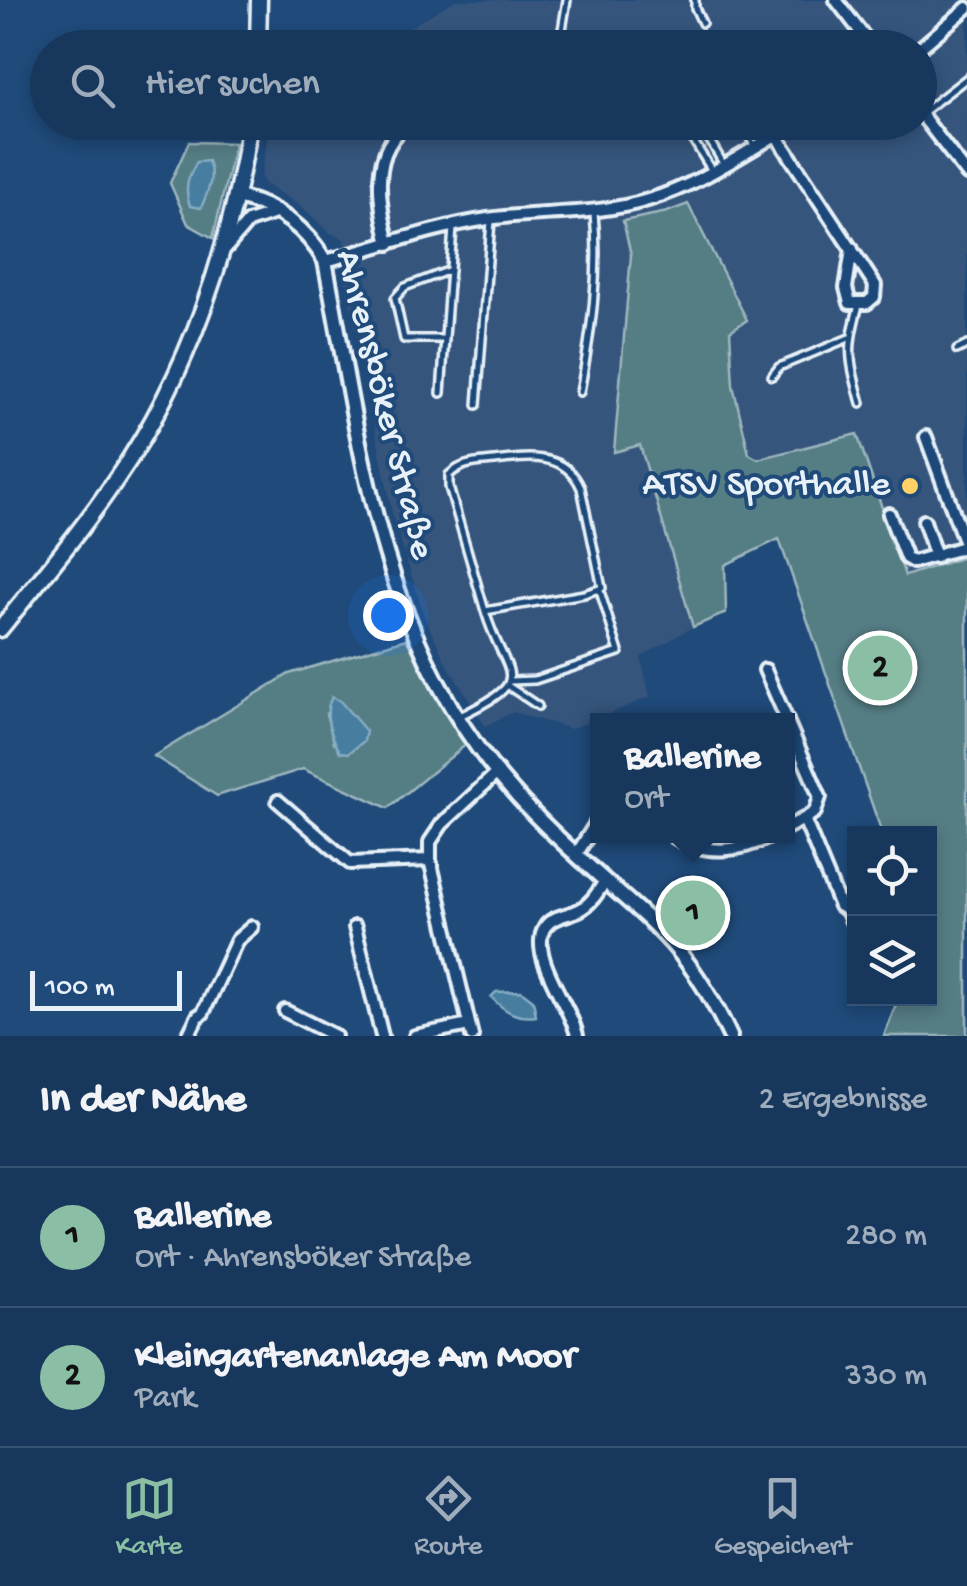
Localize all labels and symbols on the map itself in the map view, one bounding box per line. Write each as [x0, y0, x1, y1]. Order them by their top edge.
street label: Ahrensböker Straße [323, 246, 443, 565]
place label: ATSV Sporthalle [642, 464, 890, 508]
marker: ATSV Sporthalle [899, 475, 921, 497]
your location [363, 590, 414, 641]
pin: 2 [848, 630, 912, 706]
pin: 1 [660, 876, 726, 950]
scale bar [30, 966, 182, 1010]

